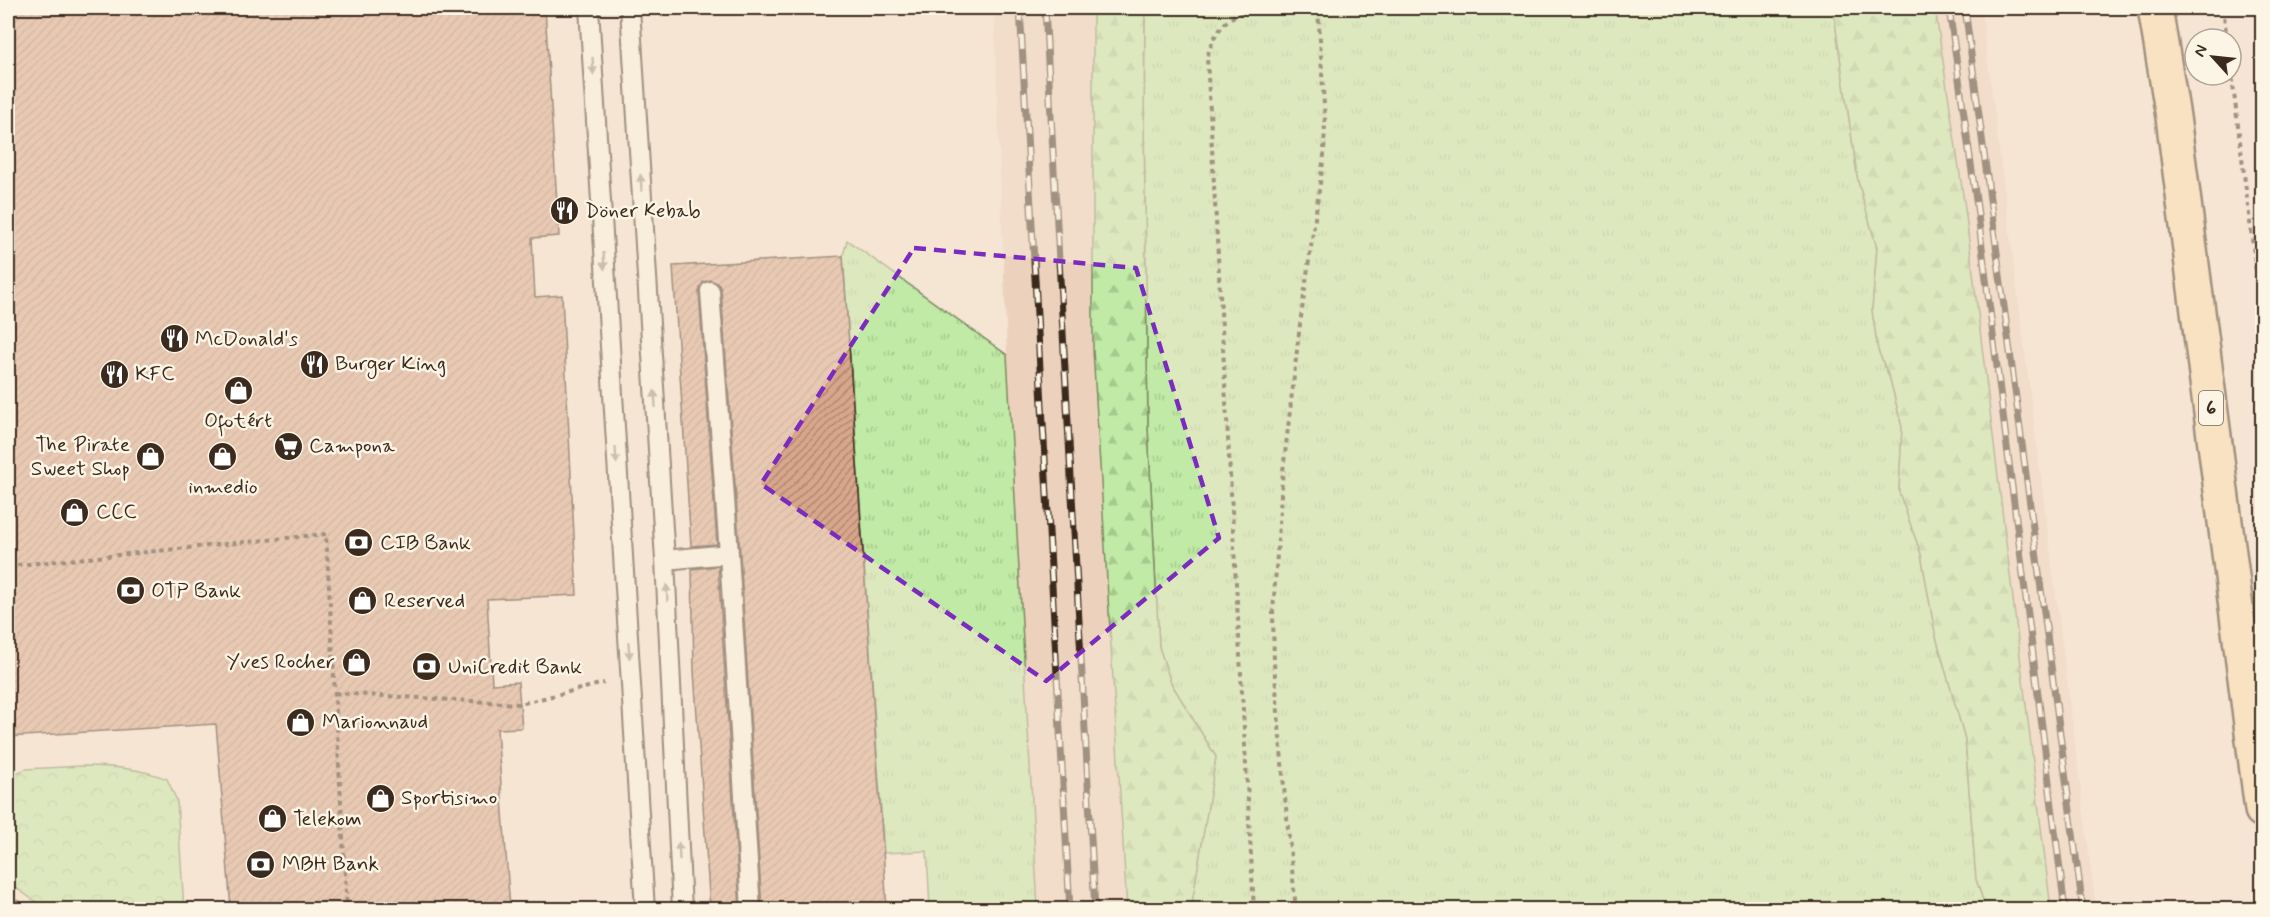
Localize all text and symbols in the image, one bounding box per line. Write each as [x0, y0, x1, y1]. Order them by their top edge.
north arrow [2183, 27, 2243, 87]
text: N [2189, 41, 2213, 60]
one-way arrow [588, 56, 597, 75]
one-way arrow [636, 174, 646, 193]
restaurant icon: Döner Kebab [548, 195, 580, 227]
place label: Döner Kebab [585, 197, 701, 225]
one-way arrow [600, 251, 609, 270]
restaurant icon: McDonald's [158, 323, 190, 355]
place label: McDonald's [195, 325, 298, 353]
restaurant icon: Burger King [298, 348, 330, 380]
place label: Burger King [335, 350, 446, 379]
restaurant icon: KFC [98, 358, 130, 390]
place label: KFC [135, 360, 175, 388]
shop icon: Ofotért [222, 374, 254, 406]
one-way arrow [650, 389, 659, 408]
road number: 6 [2199, 391, 2223, 425]
place label: Ofotért [204, 407, 272, 437]
supermarket icon: Campona [272, 430, 304, 462]
place label: The Pirate Sweet Shop [31, 431, 130, 483]
place label: Campona [309, 432, 395, 460]
shop icon: inmedio [207, 440, 239, 472]
shop icon: The Pirate Sweet Shop [135, 441, 167, 473]
one-way arrow [612, 446, 621, 465]
place label: inmedio [188, 473, 258, 501]
shop icon: CCC [59, 496, 91, 528]
place label: CCC [96, 498, 137, 526]
bank icon: CIB Bank [343, 527, 375, 559]
place label: CIB Bank [380, 529, 471, 557]
bank icon: OTP Bank [114, 575, 146, 607]
place label: OTP Bank [151, 577, 241, 605]
one-way arrow [662, 584, 671, 603]
shop icon: Reserved [347, 585, 379, 617]
place label: Reserved [384, 587, 465, 615]
one-way arrow [624, 640, 633, 659]
shop icon: Yves Rocher [340, 646, 372, 678]
place label: Yves Rocher [226, 648, 335, 676]
bank icon: UniCredit Bank [411, 651, 443, 683]
place label: UniCredit Bank [448, 653, 582, 681]
shop icon: Marionnaud [285, 706, 317, 738]
place label: Marionnaud [322, 708, 428, 736]
shop icon: Sportisimo [364, 782, 396, 814]
place label: Sportisimo [401, 784, 497, 812]
shop icon: Telekom [256, 803, 288, 835]
place label: Telekom [293, 805, 362, 833]
one-way arrow [675, 842, 684, 861]
bank icon: MBH Bank [245, 848, 277, 880]
place label: MBH Bank [282, 850, 379, 878]

